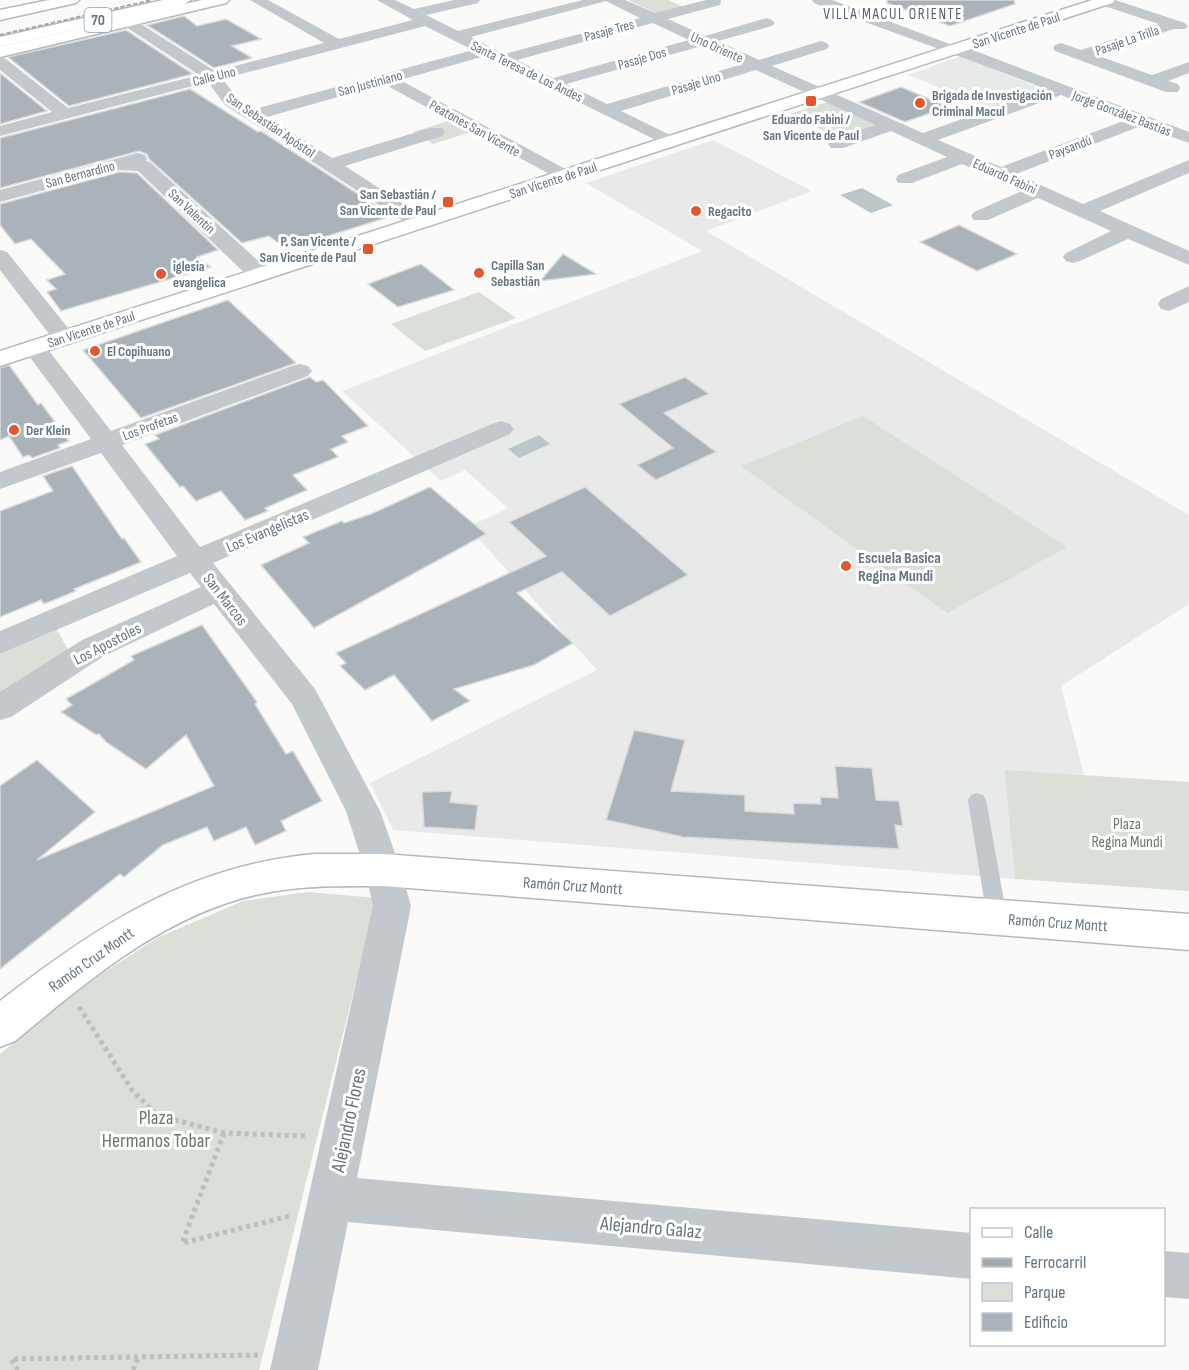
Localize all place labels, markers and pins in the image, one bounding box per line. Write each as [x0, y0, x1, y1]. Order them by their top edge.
place label: Brigada de Investigación Criminal Macul [932, 87, 1052, 120]
marker: Eduardo Fabini / San Vicente de Paul [804, 94, 818, 108]
marker: Brigada de Investigación Criminal Macul [913, 96, 927, 110]
place label: Eduardo Fabini / San Vicente de Paul [763, 111, 859, 144]
place label: San Sebastián / San Vicente de Paul [340, 186, 436, 219]
marker: San Sebastián / San Vicente de Paul [441, 195, 455, 209]
place label: Regacito [708, 203, 752, 220]
marker: Regacito [689, 204, 703, 218]
place label: P. San Vicente / San Vicente de Paul [260, 233, 356, 266]
marker: P. San Vicente / San Vicente de Paul [361, 242, 375, 256]
place label: Capilla San Sebastián [491, 257, 545, 290]
place label: iglesia evangelica [173, 258, 226, 291]
marker: Capilla San Sebastián [472, 266, 486, 280]
marker: iglesia evangelica [154, 267, 168, 281]
place label: El Copihuano [107, 343, 171, 360]
marker: El Copihuano [88, 344, 102, 358]
place label: Der Klein [26, 422, 71, 439]
marker: Der Klein [7, 423, 21, 437]
place label: Escuela Basica Regina Mundi [858, 549, 941, 586]
marker: Escuela Basica Regina Mundi [839, 559, 853, 573]

